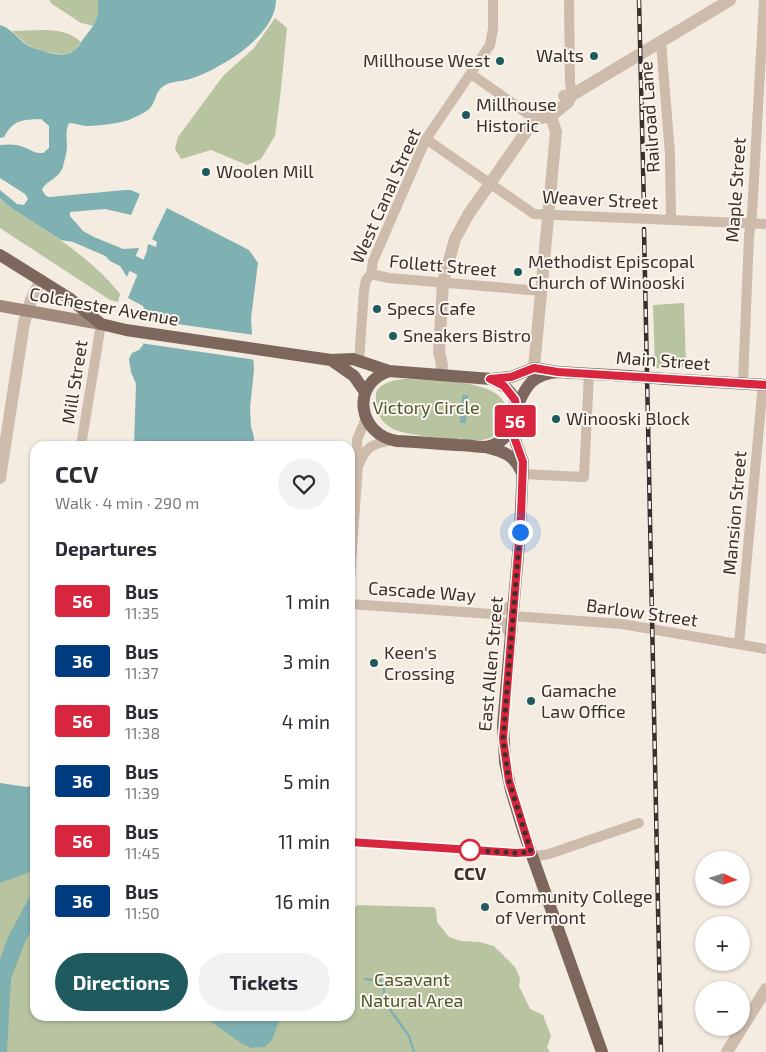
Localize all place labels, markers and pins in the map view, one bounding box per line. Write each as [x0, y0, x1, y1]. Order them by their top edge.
place label: Walts [536, 44, 584, 66]
place label: Millhouse West [363, 49, 490, 71]
marker: Walts [588, 50, 600, 62]
marker: Millhouse West [494, 55, 506, 67]
place label: Millhouse Historic [476, 93, 557, 136]
marker: Millhouse Historic [460, 109, 472, 121]
place label: Woolen Mill [216, 160, 314, 182]
marker: Woolen Mill [200, 166, 212, 178]
place label: Methodist Episcopal Church of Winooski [528, 250, 695, 293]
marker: Methodist Episcopal Church of Winooski [512, 266, 524, 278]
place label: Specs Cafe [387, 297, 476, 319]
marker: Specs Cafe [371, 303, 383, 315]
place label: Sneakers Bistro [403, 324, 531, 346]
marker: Sneakers Bistro [387, 330, 399, 342]
place label: Winooski Block [566, 407, 690, 429]
marker: Winooski Block [550, 413, 562, 425]
place label: Keen's Crossing [384, 641, 455, 684]
marker: Keen's Crossing [368, 657, 380, 669]
place label: Gamache Law Office [541, 679, 626, 722]
marker: Gamache Law Office [525, 695, 537, 707]
marker: CCV [459, 839, 481, 861]
place label: CCV [454, 862, 487, 884]
place label: Community College of Vermont [495, 885, 653, 928]
marker: Community College of Vermont [479, 901, 491, 913]

